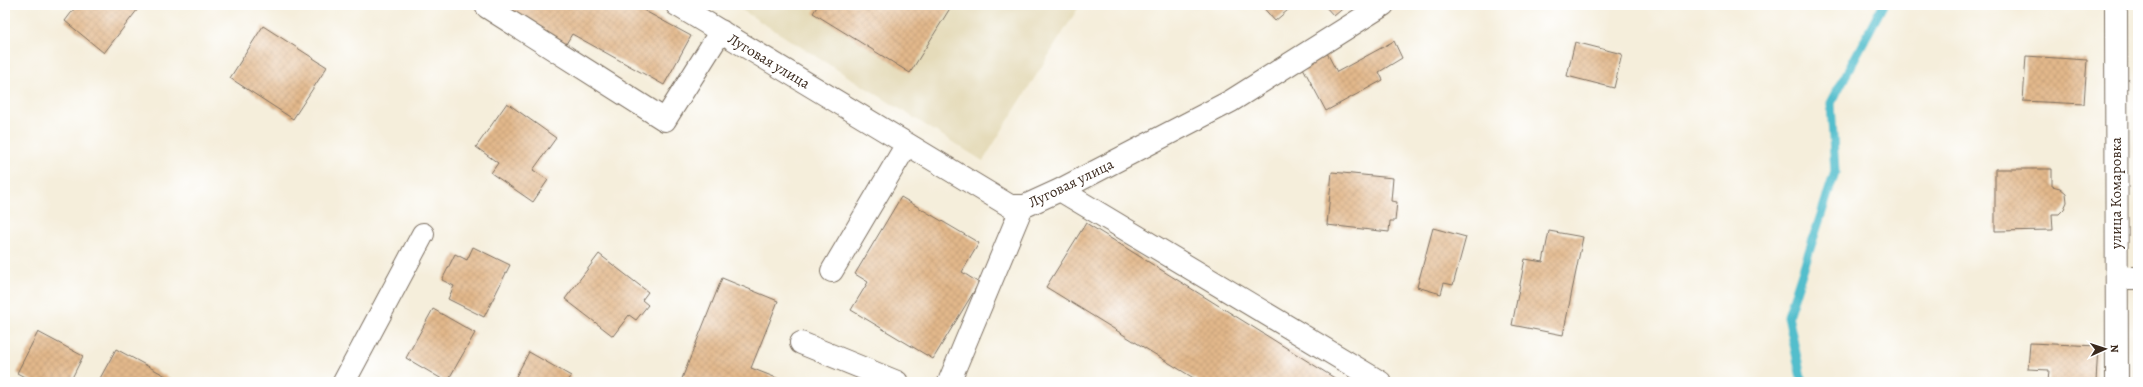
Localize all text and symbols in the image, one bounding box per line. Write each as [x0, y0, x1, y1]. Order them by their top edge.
street label: Луговая улица [724, 29, 814, 93]
street label: улица Комаровка [2106, 137, 2126, 250]
street label: Луговая улица [1025, 154, 1117, 212]
north arrow [2085, 329, 2125, 369]
text: N [2107, 344, 2122, 353]

